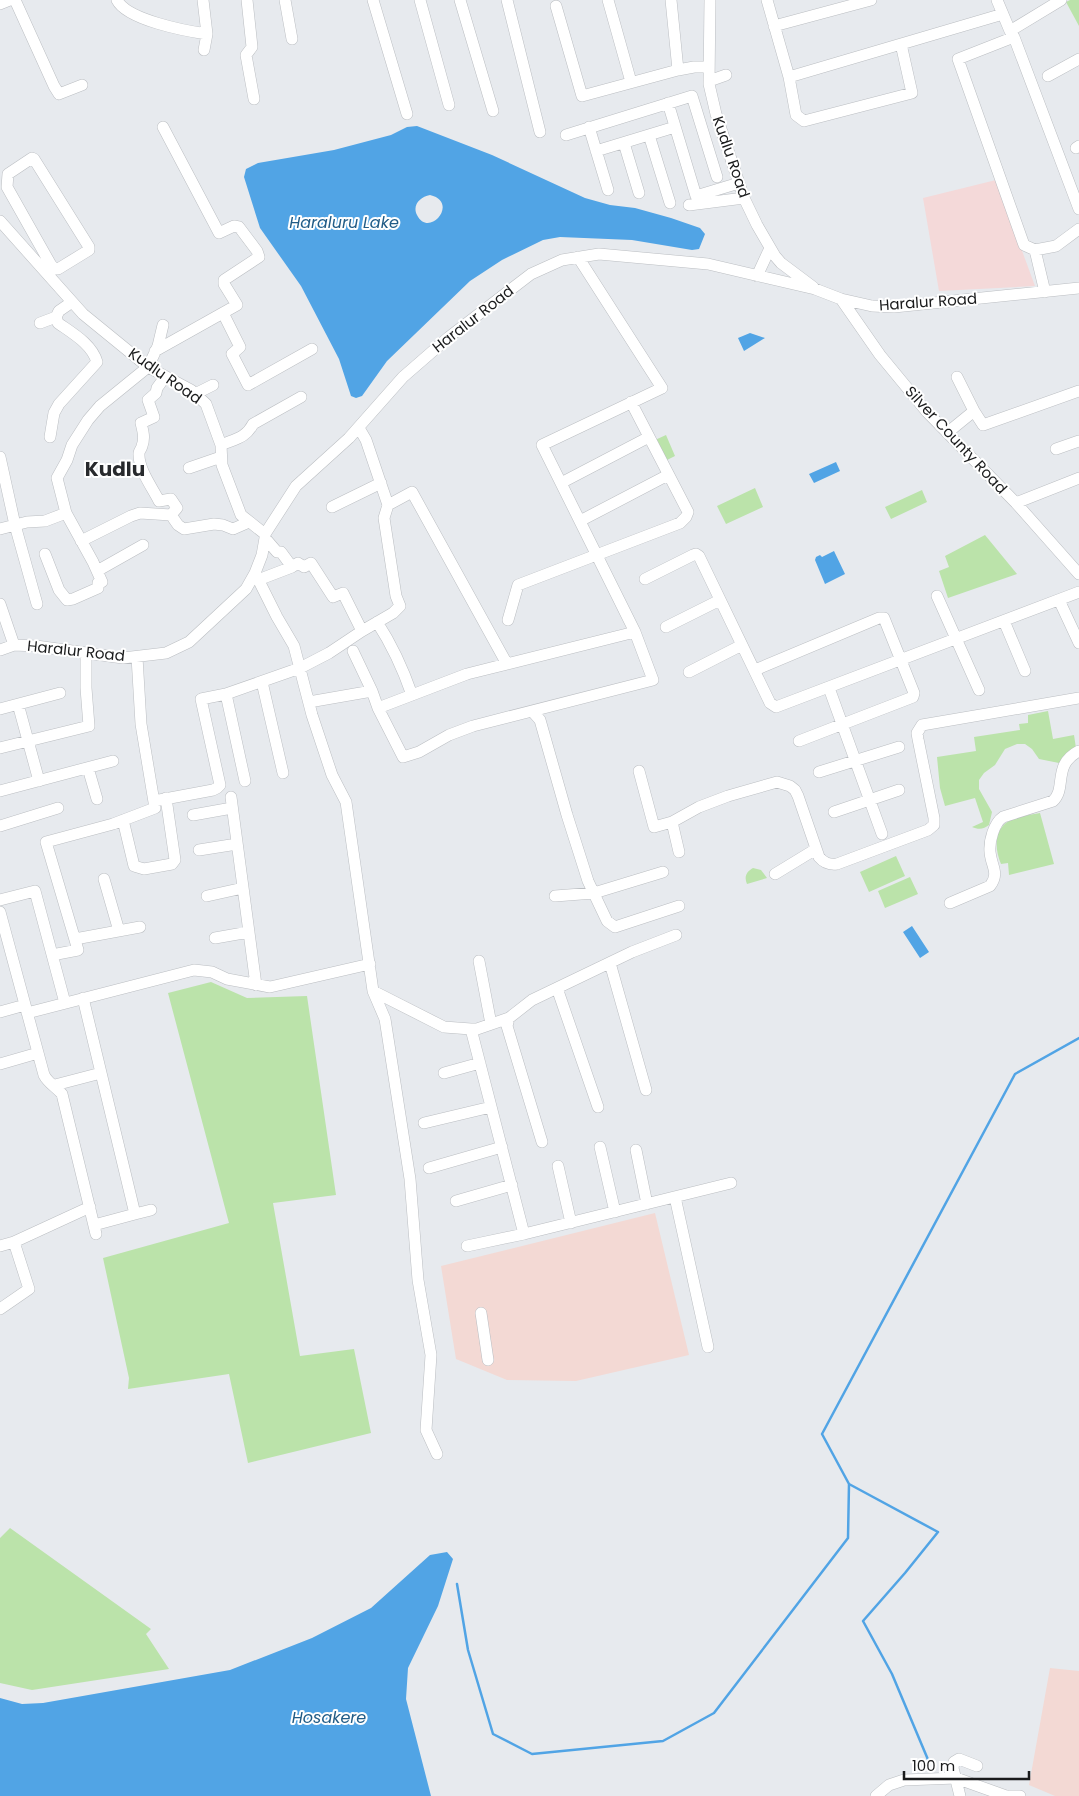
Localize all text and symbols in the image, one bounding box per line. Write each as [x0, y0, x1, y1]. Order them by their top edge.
street label: Kudlu Road [708, 113, 755, 200]
water label: Haraluru Lake [289, 211, 399, 234]
street label: Haralur Road [428, 280, 518, 357]
street label: Haralur Road [878, 288, 978, 315]
street label: Kudlu Road [124, 343, 206, 409]
street label: Silver County Road [901, 381, 1012, 498]
district label: Kudlu [85, 455, 145, 483]
street label: Haralur Road [26, 635, 126, 666]
water label: Hosakere [292, 1706, 366, 1729]
scale bar [904, 1748, 1029, 1780]
text: 100 m [912, 1755, 955, 1776]

